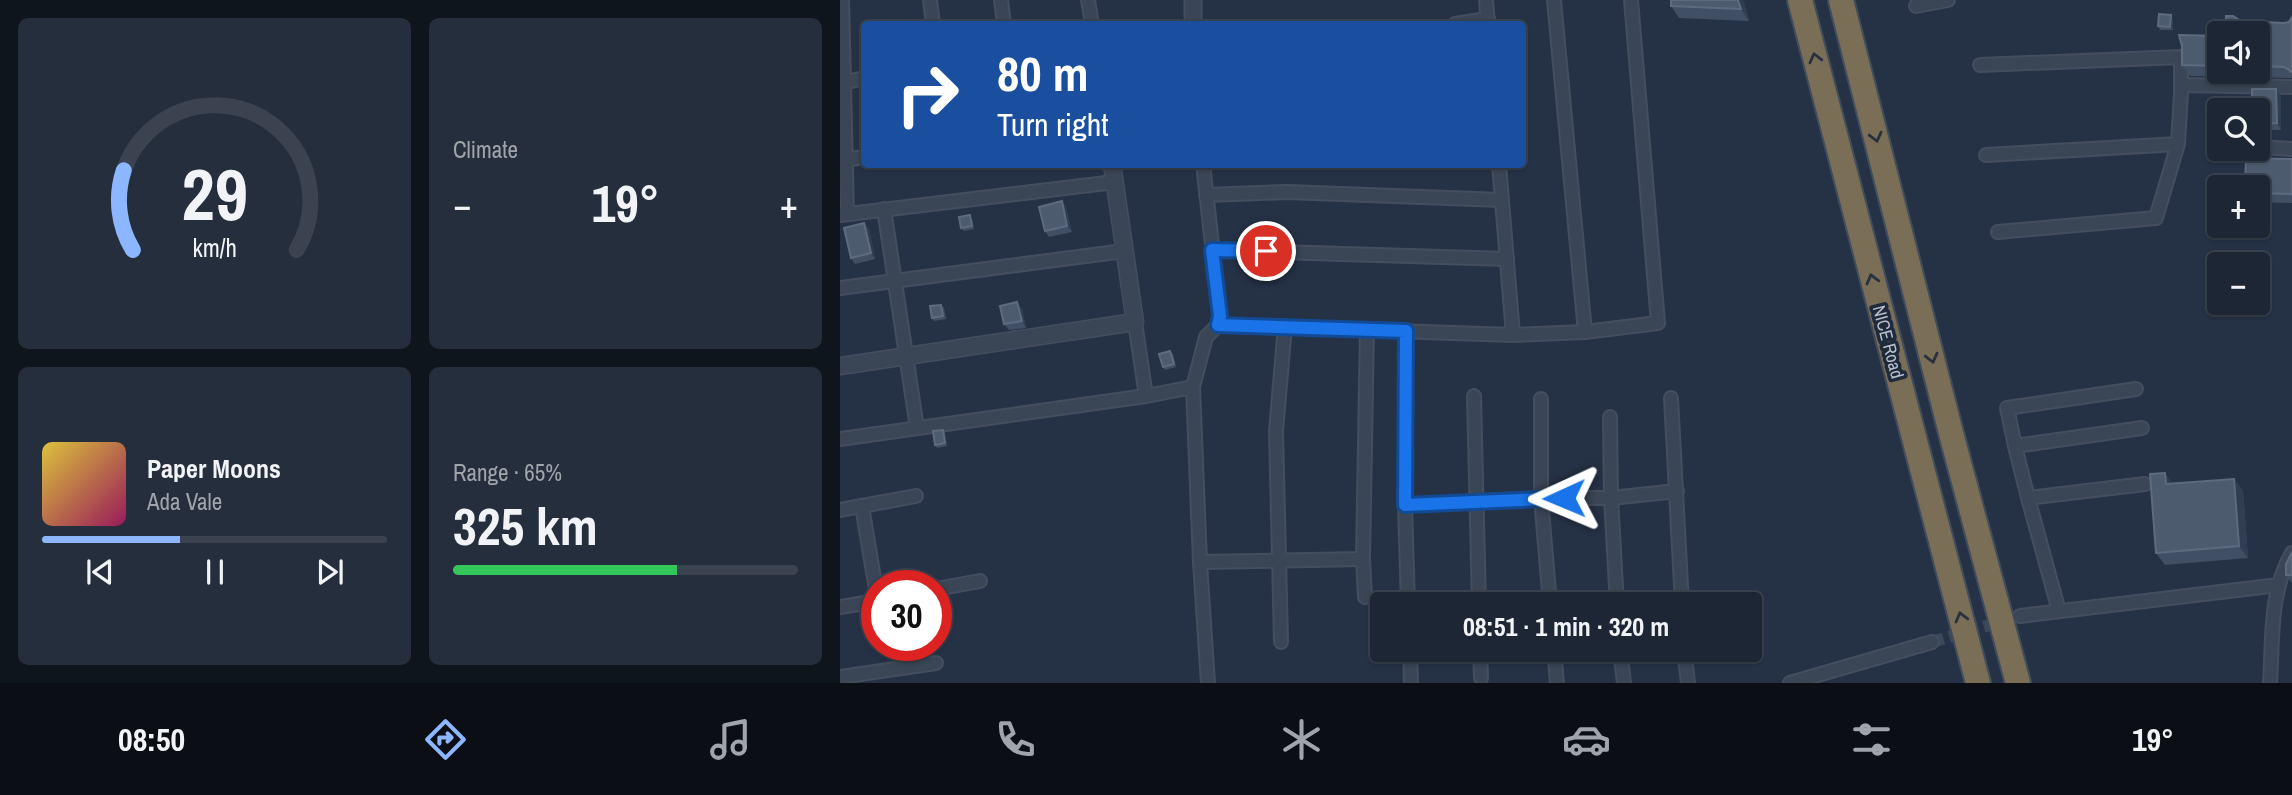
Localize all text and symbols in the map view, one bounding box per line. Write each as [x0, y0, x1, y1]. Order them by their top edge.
map controls [2207, 21, 2270, 315]
button: sound [2207, 21, 2270, 84]
text: 80 m [997, 40, 1089, 106]
icon: right [882, 49, 973, 140]
one-way arrow [1809, 52, 1823, 64]
button: search [2207, 98, 2270, 161]
text: Turn right [997, 103, 1109, 146]
one-way arrow [1868, 131, 1882, 143]
text: Climate [453, 134, 518, 165]
text: 29 [181, 145, 248, 243]
text: 19° [591, 168, 660, 238]
button: + [2207, 175, 2270, 238]
text: − [453, 179, 471, 230]
text: + [780, 179, 798, 230]
pin [1236, 221, 1296, 281]
text: km/h [192, 230, 237, 264]
icon: arrive [1247, 232, 1285, 270]
button: − [2207, 252, 2270, 315]
one-way arrow [1866, 273, 1880, 285]
street label: NICE Road [1867, 303, 1910, 381]
one-way arrow [1924, 352, 1938, 364]
text: Paper Moons [147, 451, 281, 486]
text: Range · 65% [453, 457, 562, 488]
position arrow [1527, 461, 1601, 535]
text: Ada Vale [147, 486, 222, 517]
text: 325 km [453, 491, 598, 561]
icon: previous [81, 553, 119, 591]
icon: pause [196, 553, 234, 591]
icon: next [311, 553, 349, 591]
speed limit sign: 30 [861, 570, 952, 661]
text: 08:51 · 1 min · 320 m [1463, 609, 1669, 644]
one-way arrow [1955, 611, 1969, 623]
icon: directions [421, 715, 470, 764]
icon: music [706, 715, 755, 764]
icon: phone [991, 715, 1040, 764]
icon: climate [1277, 715, 1326, 764]
icon: car [1562, 715, 1611, 764]
icon: filters [1847, 715, 1896, 764]
text: 08:50 [118, 718, 185, 761]
text: 19° [2132, 718, 2174, 761]

